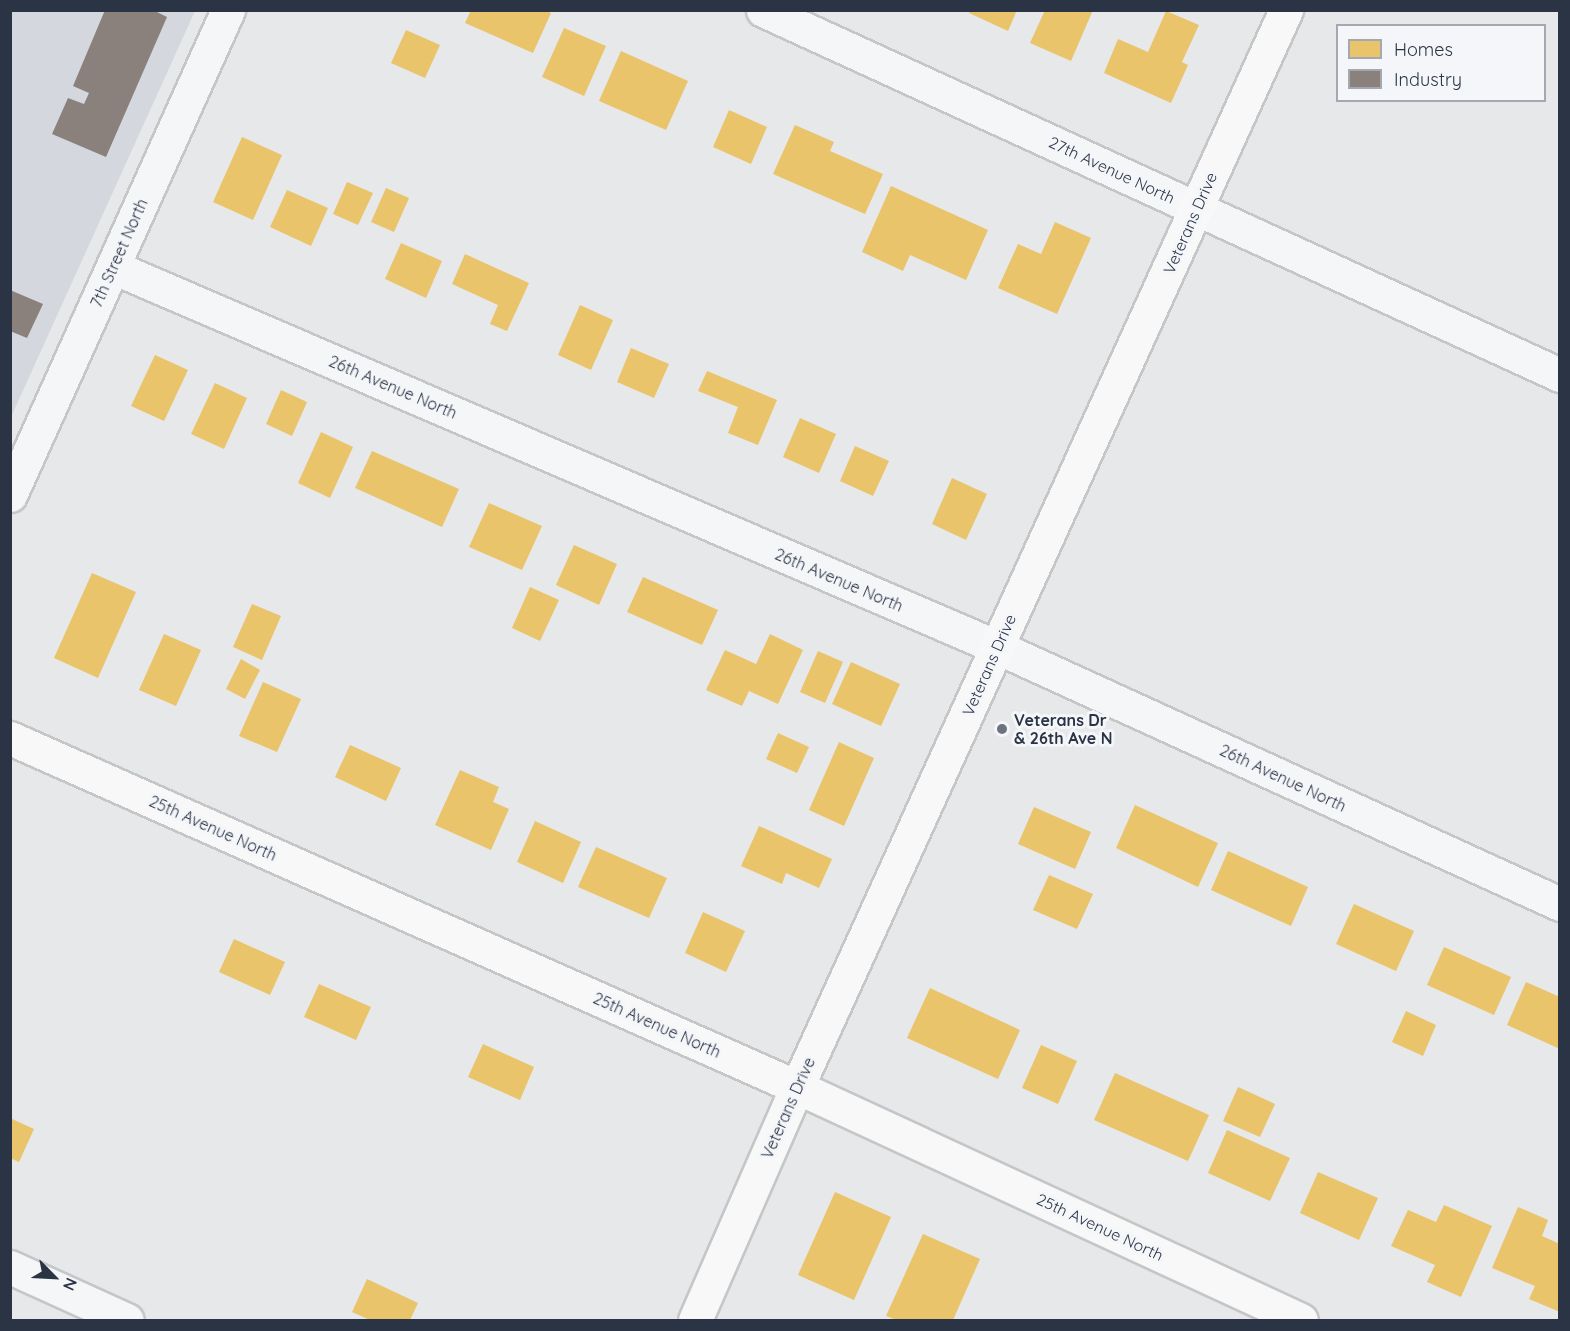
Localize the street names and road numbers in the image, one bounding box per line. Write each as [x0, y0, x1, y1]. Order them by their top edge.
street label: 27th Avenue North [1046, 132, 1178, 208]
street label: Veterans Drive [1159, 169, 1221, 277]
street label: 7th Street North [86, 196, 152, 310]
street label: 26th Avenue North [326, 351, 460, 423]
street label: 26th Avenue North [772, 544, 906, 616]
street label: Veterans Drive [958, 611, 1020, 719]
street label: 26th Avenue North [1217, 740, 1349, 816]
street label: 25th Avenue North [146, 791, 280, 865]
street label: 25th Avenue North [590, 988, 724, 1062]
street label: Veterans Drive [757, 1054, 819, 1162]
street label: 25th Avenue North [1034, 1189, 1166, 1265]

